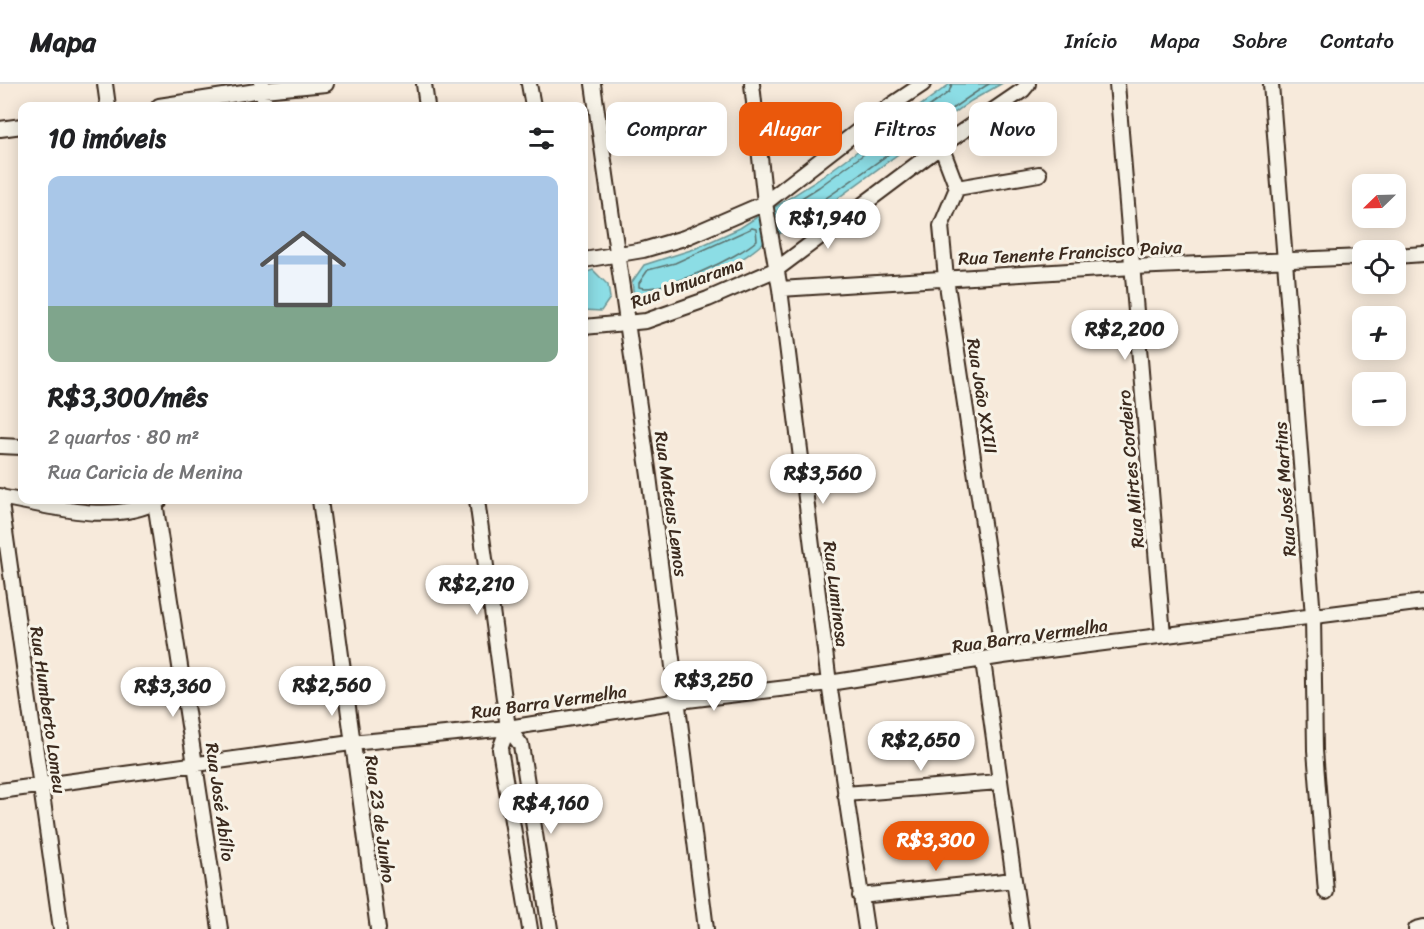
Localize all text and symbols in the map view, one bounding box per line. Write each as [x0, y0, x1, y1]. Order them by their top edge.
text: Mapa [30, 17, 96, 66]
text: Início [1065, 22, 1117, 60]
text: Mapa [1150, 22, 1200, 60]
text: Sobre [1233, 22, 1287, 60]
text: Contato [1320, 22, 1394, 60]
chip: Comprar [606, 102, 727, 156]
chip: Alugar [739, 102, 842, 156]
chip: Filtros [854, 102, 957, 156]
chip: Novo [969, 102, 1057, 156]
text: 10 imóveis [48, 115, 166, 161]
icon: filters [525, 122, 558, 155]
north arrow [1352, 174, 1406, 228]
map controls [1352, 174, 1406, 426]
pin: R$1,940 [773, 199, 883, 250]
text: R$1,940 [790, 201, 866, 236]
icon: home [249, 215, 357, 323]
street label: Rua Tenente Francisco Paiva [957, 231, 1184, 275]
button: locate [1352, 240, 1406, 294]
street label: Rua Umuarama [626, 248, 748, 318]
button: + [1352, 306, 1406, 360]
pin: R$2,200 [1070, 310, 1180, 361]
text: R$2,200 [1085, 312, 1165, 347]
street label: Rua João XXIII [957, 336, 1007, 456]
button: − [1352, 372, 1406, 426]
text: R$3,300/mês [48, 374, 208, 420]
street label: Rua Mirtes Cordeiro [1108, 389, 1154, 549]
text: 2 quartos · 80 m² [48, 420, 199, 455]
street label: Rua José Martins [1264, 420, 1306, 557]
street label: Rua Mateus Lemos [645, 429, 697, 580]
pin: R$3,560 [768, 454, 878, 505]
text: Rua Caricia de Menina [48, 455, 243, 490]
text: R$3,560 [784, 456, 862, 491]
street label: Rua Luminosa [814, 539, 858, 649]
pin: R$2,210 [422, 565, 532, 616]
text: R$2,210 [439, 567, 515, 602]
street label: Rua Barra Vermelha [950, 609, 1110, 663]
street label: Rua Humberto Lomeu [20, 624, 76, 796]
pin: R$3,250 [659, 661, 769, 712]
text: R$3,250 [675, 663, 753, 698]
pin: R$2,560 [277, 666, 387, 717]
pin: R$3,360 [118, 667, 228, 718]
text: R$2,560 [293, 668, 371, 703]
text: R$3,360 [135, 669, 211, 704]
street label: Rua Barra Vermelha [469, 675, 629, 729]
pin: R$2,650 [866, 721, 976, 772]
text: R$2,650 [882, 723, 960, 758]
street label: Rua José Abílio [196, 741, 244, 863]
street label: Rua 23 de Junho [355, 753, 405, 885]
pin: R$4,160 [496, 784, 606, 835]
text: R$4,160 [513, 786, 589, 821]
pin: R$3,300 [881, 821, 991, 872]
text: R$3,300 [897, 823, 975, 858]

